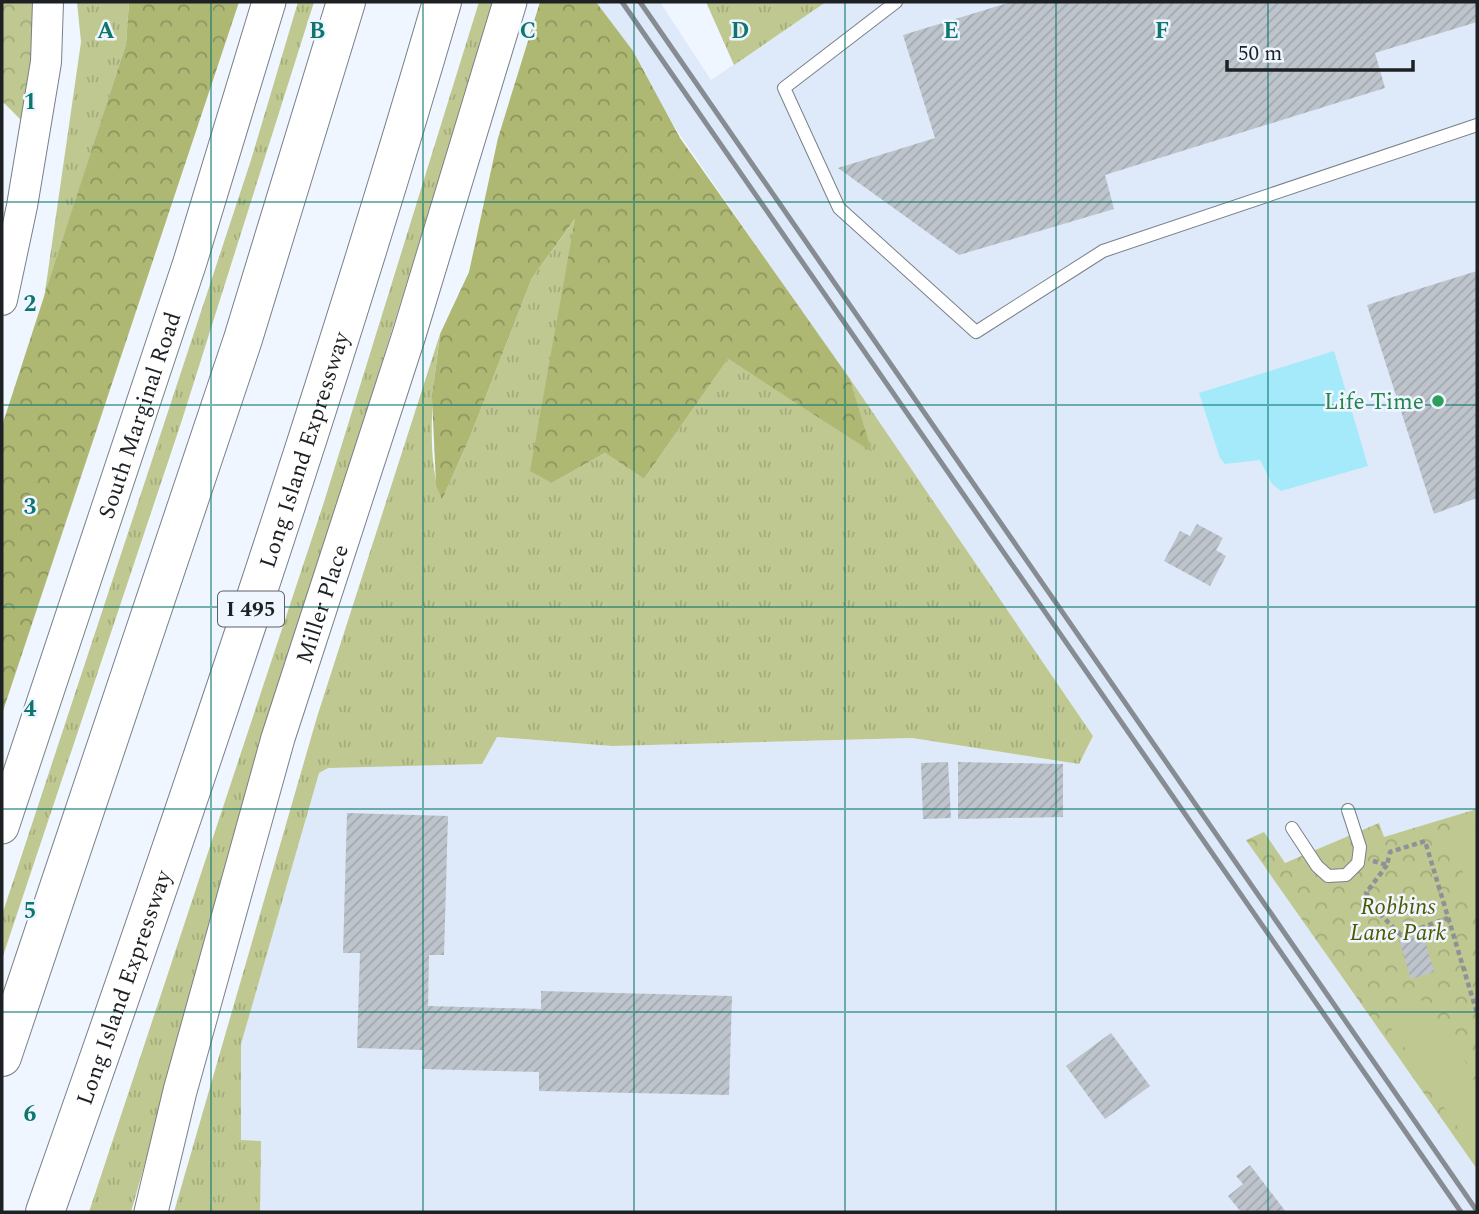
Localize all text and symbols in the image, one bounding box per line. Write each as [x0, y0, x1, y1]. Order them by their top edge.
text: A [97, 14, 115, 49]
text: B [309, 14, 325, 49]
text: C [520, 14, 536, 49]
text: D [731, 14, 749, 49]
text: E [943, 14, 959, 49]
text: F [1155, 14, 1169, 49]
scale bar [1227, 28, 1412, 72]
text: 50 m [1238, 38, 1282, 70]
text: 1 [24, 85, 36, 120]
text: 2 [24, 287, 37, 322]
street label: South Marginal Road [90, 307, 191, 524]
street label: Long Island Expressway [251, 327, 360, 573]
place label: Life Time [1324, 385, 1424, 420]
marker: Life Time [1430, 393, 1446, 409]
text: 3 [24, 490, 37, 525]
street label: Miller Place [287, 540, 359, 668]
road number: I 495 [218, 592, 284, 626]
text: 4 [24, 692, 37, 727]
street label: Long Island Expressway [68, 865, 182, 1110]
park label: Robbins Lane Park [1350, 890, 1446, 951]
text: 5 [24, 894, 36, 929]
text: 6 [24, 1097, 37, 1132]

